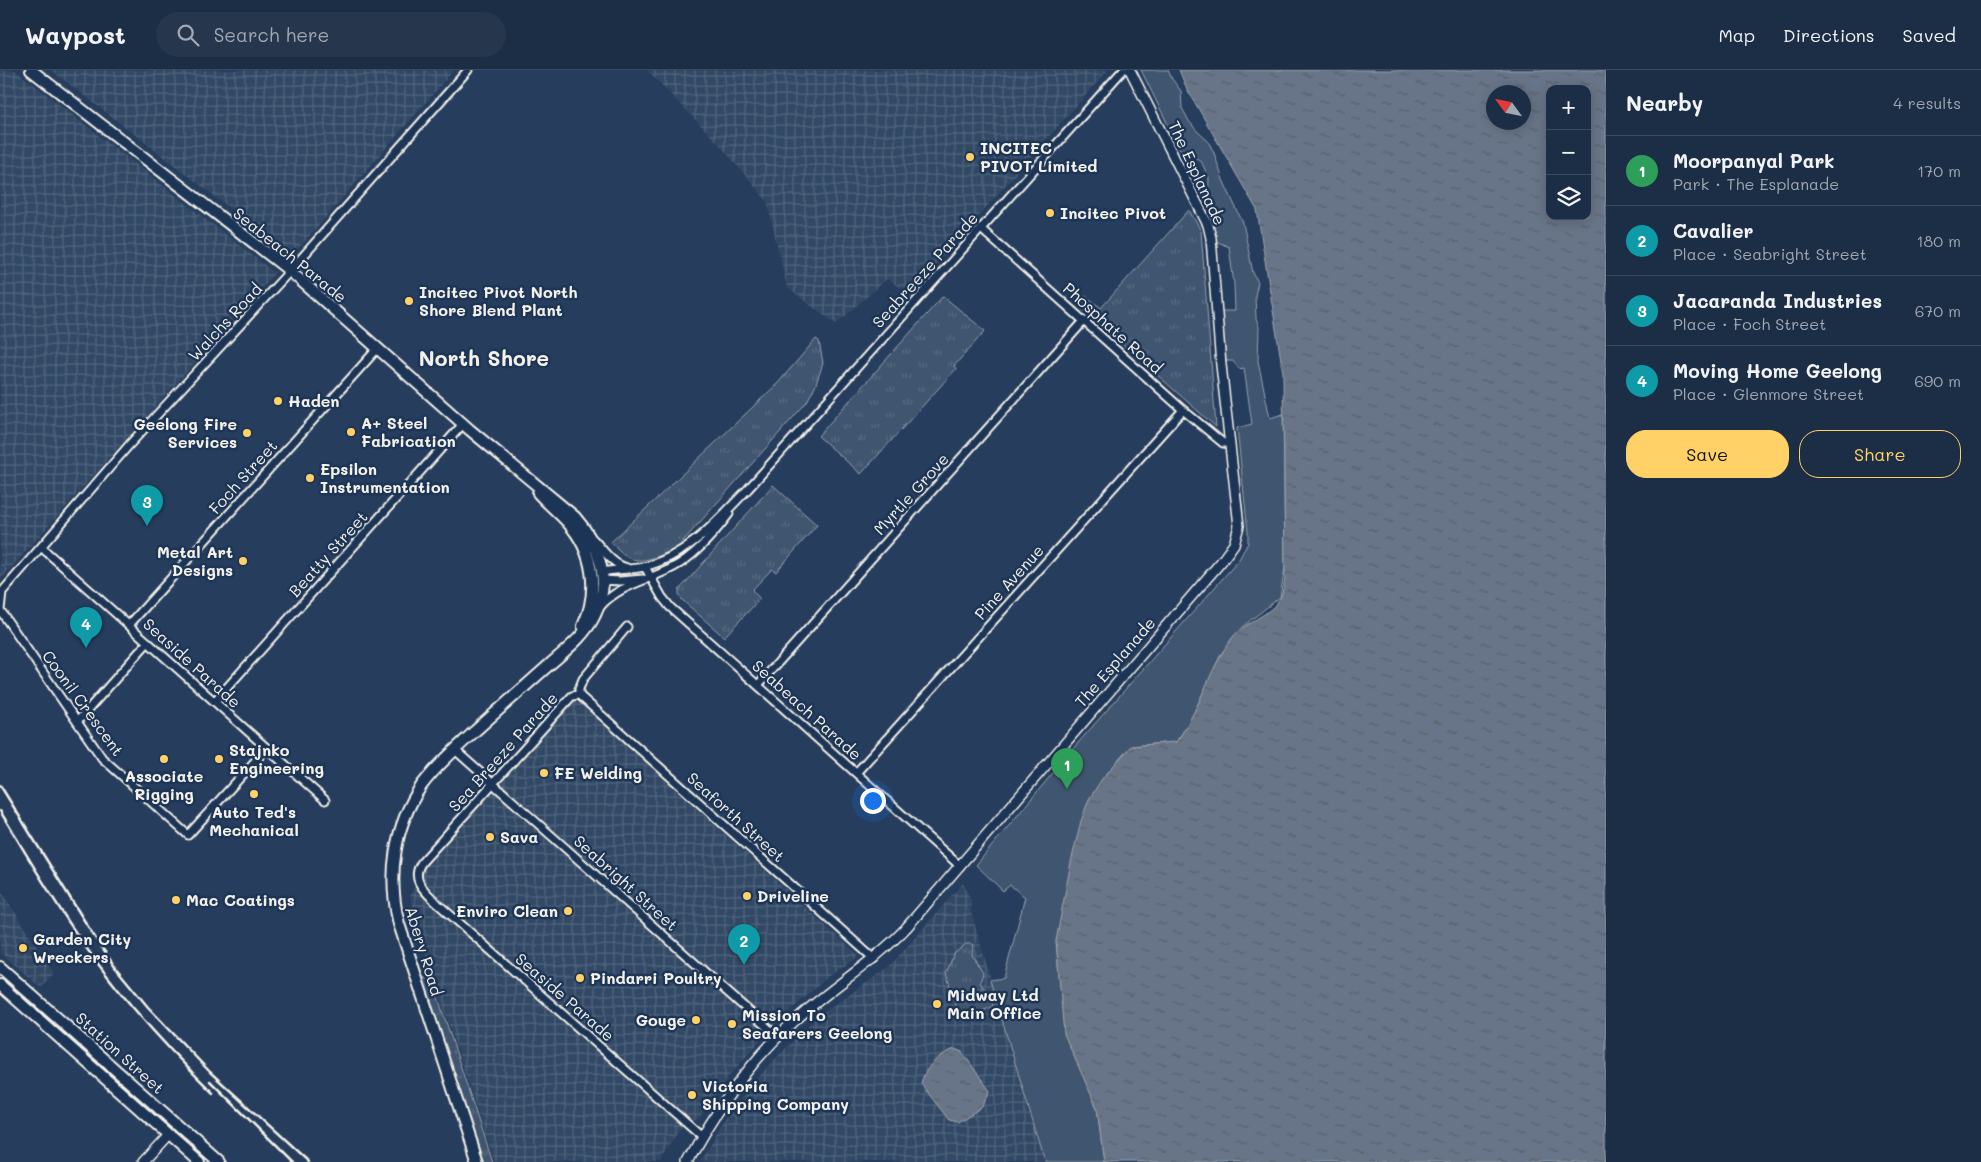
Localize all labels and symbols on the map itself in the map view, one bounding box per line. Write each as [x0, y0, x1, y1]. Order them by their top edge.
north arrow [1486, 85, 1531, 130]
street label: The Esplanade [1164, 117, 1231, 228]
place label: INCITEC PIVOT Limited [980, 137, 1097, 176]
marker: INCITEC PIVOT Limited [964, 151, 976, 163]
street label: Seabeach Parade [229, 202, 351, 307]
place label: Incitec Pivot [1060, 202, 1166, 223]
street label: Seabreeze Parade [867, 207, 982, 332]
marker: Incitec Pivot [1044, 207, 1056, 219]
street label: Phosphate Road [1059, 277, 1167, 378]
street label: Walchs Road [183, 278, 266, 365]
place label: Incitec Pivot North Shore Blend Plant [419, 281, 577, 320]
marker: Incitec Pivot North Shore Blend Plant [403, 295, 415, 307]
district label: North Shore [419, 344, 549, 371]
place label: Haden [288, 390, 340, 411]
marker: Haden [272, 395, 284, 407]
place label: A+ Steel Fabrication [361, 412, 456, 451]
place label: Geelong Fire Services [134, 413, 237, 452]
marker: A+ Steel Fabrication [345, 426, 357, 438]
marker: Geelong Fire Services [241, 427, 253, 439]
street label: Foch Street [204, 435, 282, 518]
street label: Myrtle Grove [868, 448, 953, 539]
place label: Epsilon Instrumentation [320, 458, 450, 497]
marker: Epsilon Instrumentation [304, 472, 316, 484]
pin: 3 [131, 485, 163, 526]
street label: Beatty Street [284, 506, 372, 601]
street label: Pine Avenue [969, 540, 1048, 624]
place label: Metal Art Designs [157, 541, 233, 580]
marker: Metal Art Designs [237, 555, 249, 567]
pin: 4 [70, 607, 102, 648]
street label: The Esplanade [1070, 612, 1159, 711]
street label: Seaside Parade [139, 613, 246, 712]
street label: Coonil Crescent [38, 646, 129, 760]
street label: Seabeach Parade [748, 655, 866, 764]
street label: Sea Breeze Parade [443, 688, 562, 816]
place label: Stajnko Engineering [229, 739, 324, 778]
pin: 1 [1051, 748, 1083, 789]
marker: Associate Rigging [158, 753, 170, 765]
marker: Stajnko Engineering [213, 753, 225, 765]
place label: FE Welding [554, 762, 642, 783]
place label: Associate Rigging [125, 765, 203, 804]
marker: FE Welding [538, 767, 550, 779]
street label: Seaforth Street [683, 767, 790, 866]
marker: Auto Ted's Mechanical [248, 788, 260, 800]
your location [860, 788, 886, 814]
place label: Auto Ted's Mechanical [209, 801, 299, 840]
place label: Sava [500, 826, 539, 847]
street label: Seabright Street [570, 830, 683, 935]
marker: Sava [484, 831, 496, 843]
place label: Driveline [757, 885, 829, 906]
place label: Mac Coatings [186, 889, 295, 910]
marker: Driveline [741, 890, 753, 902]
marker: Mac Coatings [170, 894, 182, 906]
place label: Enviro Clean [456, 900, 558, 921]
street label: Abery Road [401, 904, 448, 998]
marker: Enviro Clean [562, 905, 574, 917]
pin: 2 [728, 924, 760, 965]
place label: Garden City Wreckers [33, 928, 131, 967]
marker: Garden City Wreckers [17, 942, 29, 954]
street label: Seaside Parade [511, 948, 619, 1045]
place label: Pindarri Poultry [590, 967, 722, 988]
marker: Pindarri Poultry [574, 972, 586, 984]
place label: Midway Ltd Main Office [947, 984, 1041, 1023]
marker: Midway Ltd Main Office [931, 998, 943, 1010]
place label: Mission To Seafarers Geelong [742, 1004, 892, 1043]
street label: Station Street [72, 1007, 169, 1098]
place label: Gouge [636, 1009, 686, 1030]
marker: Gouge [690, 1014, 702, 1026]
marker: Mission To Seafarers Geelong [726, 1018, 738, 1030]
place label: Victoria Shipping Company [702, 1075, 849, 1114]
marker: Victoria Shipping Company [686, 1089, 698, 1101]

